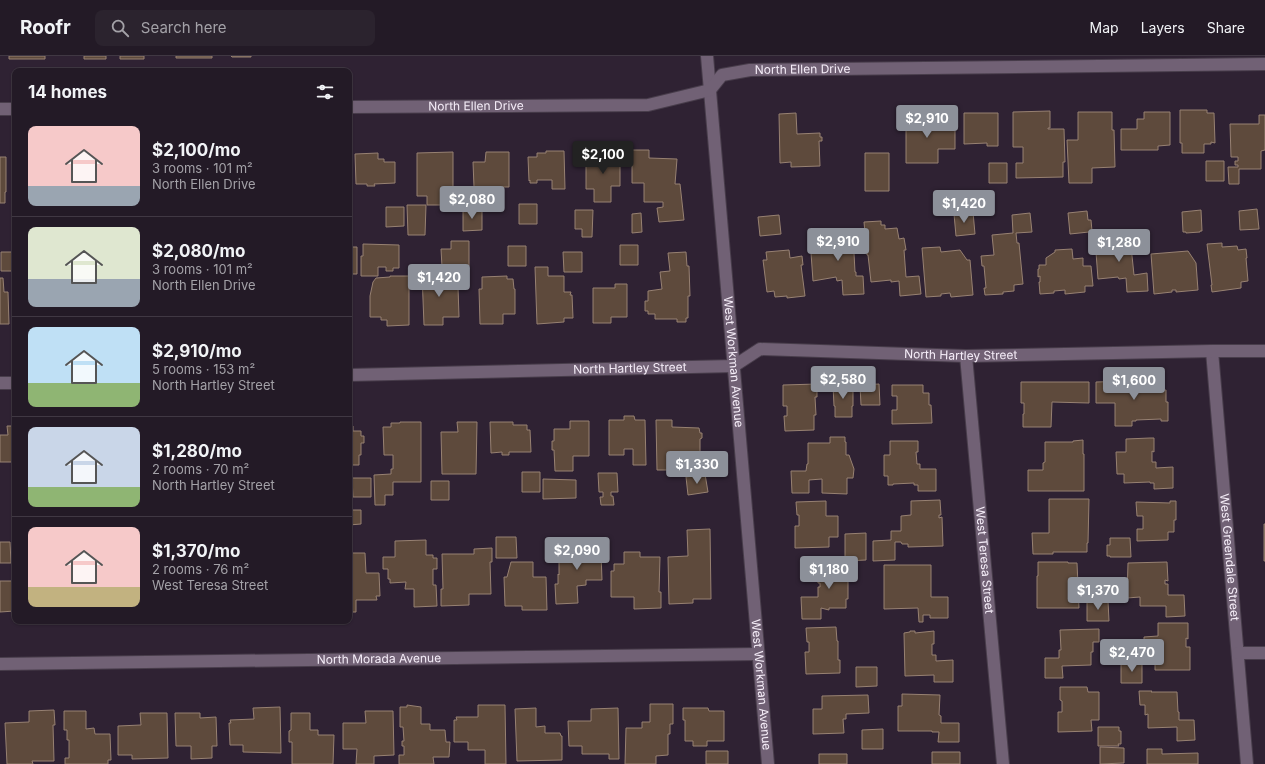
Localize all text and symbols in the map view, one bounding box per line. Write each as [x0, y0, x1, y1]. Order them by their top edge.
search box [95, 10, 375, 46]
text: Roofr [20, 16, 71, 39]
icon: search [109, 17, 131, 39]
text: Search here [141, 18, 227, 37]
text: Map [1090, 19, 1119, 36]
text: Layers [1141, 19, 1185, 36]
text: Share [1207, 19, 1245, 36]
street label: North Ellen Drive [755, 61, 850, 77]
icon: filters [314, 81, 336, 103]
text: 14 homes [28, 82, 107, 102]
street label: North Ellen Drive [428, 98, 524, 113]
pin: $2,910 [894, 105, 960, 139]
text: $2,910 [905, 110, 949, 126]
text: $2,100/mo [152, 140, 241, 160]
pin: $2,100 [570, 141, 636, 175]
icon: home [60, 142, 108, 190]
text: $2,100 [581, 146, 625, 162]
text: 3 rooms · 101 m² [152, 160, 253, 176]
text: North Ellen Drive [152, 176, 256, 192]
pin: $2,080 [439, 186, 505, 220]
pin: $1,420 [931, 190, 997, 224]
text: $2,080 [449, 191, 495, 207]
text: $1,420 [942, 195, 986, 211]
pin: $2,910 [805, 228, 871, 262]
pin: $1,280 [1086, 229, 1152, 263]
text: $2,910 [816, 233, 860, 249]
text: $1,280 [1097, 234, 1141, 250]
text: $2,080/mo [152, 241, 246, 261]
icon: home [60, 243, 108, 291]
text: 3 rooms · 101 m² [152, 261, 253, 277]
pin: $1,420 [406, 264, 472, 298]
text: $1,420 [417, 269, 461, 285]
text: North Ellen Drive [152, 277, 256, 293]
street label: West Workman Avenue [721, 296, 747, 428]
text: $2,910/mo [152, 341, 242, 361]
icon: home [60, 343, 108, 391]
street label: North Hartley Street [904, 346, 1018, 363]
street label: North Hartley Street [573, 359, 687, 377]
text: 5 rooms · 153 m² [152, 361, 255, 377]
pin: $2,580 [810, 366, 876, 400]
pin: $1,600 [1101, 367, 1167, 401]
text: $2,580 [820, 371, 866, 387]
text: $1,600 [1112, 372, 1156, 388]
text: North Hartley Street [152, 377, 275, 393]
text: $1,280/mo [152, 441, 242, 461]
icon: home [60, 443, 108, 491]
pin: $1,330 [664, 451, 730, 485]
text: $1,330 [675, 456, 719, 472]
text: 2 rooms · 70 m² [152, 461, 249, 477]
text: North Hartley Street [152, 477, 275, 493]
street label: West Greendale Street [1217, 493, 1243, 621]
street label: West Teresa Street [973, 506, 997, 614]
pin: $2,090 [544, 537, 610, 571]
text: $1,370/mo [152, 541, 240, 561]
text: $2,090 [554, 542, 600, 558]
icon: home [60, 543, 108, 591]
pin: $1,180 [796, 556, 862, 590]
text: 2 rooms · 76 m² [152, 561, 249, 577]
text: $1,180 [809, 561, 849, 577]
text: West Teresa Street [152, 577, 268, 593]
pin: $1,370 [1065, 577, 1131, 611]
text: $1,370 [1077, 582, 1119, 598]
street label: West Workman Avenue [749, 618, 775, 751]
pin: $2,470 [1099, 639, 1165, 673]
text: $2,470 [1109, 644, 1155, 660]
street label: North Morada Avenue [317, 650, 441, 667]

